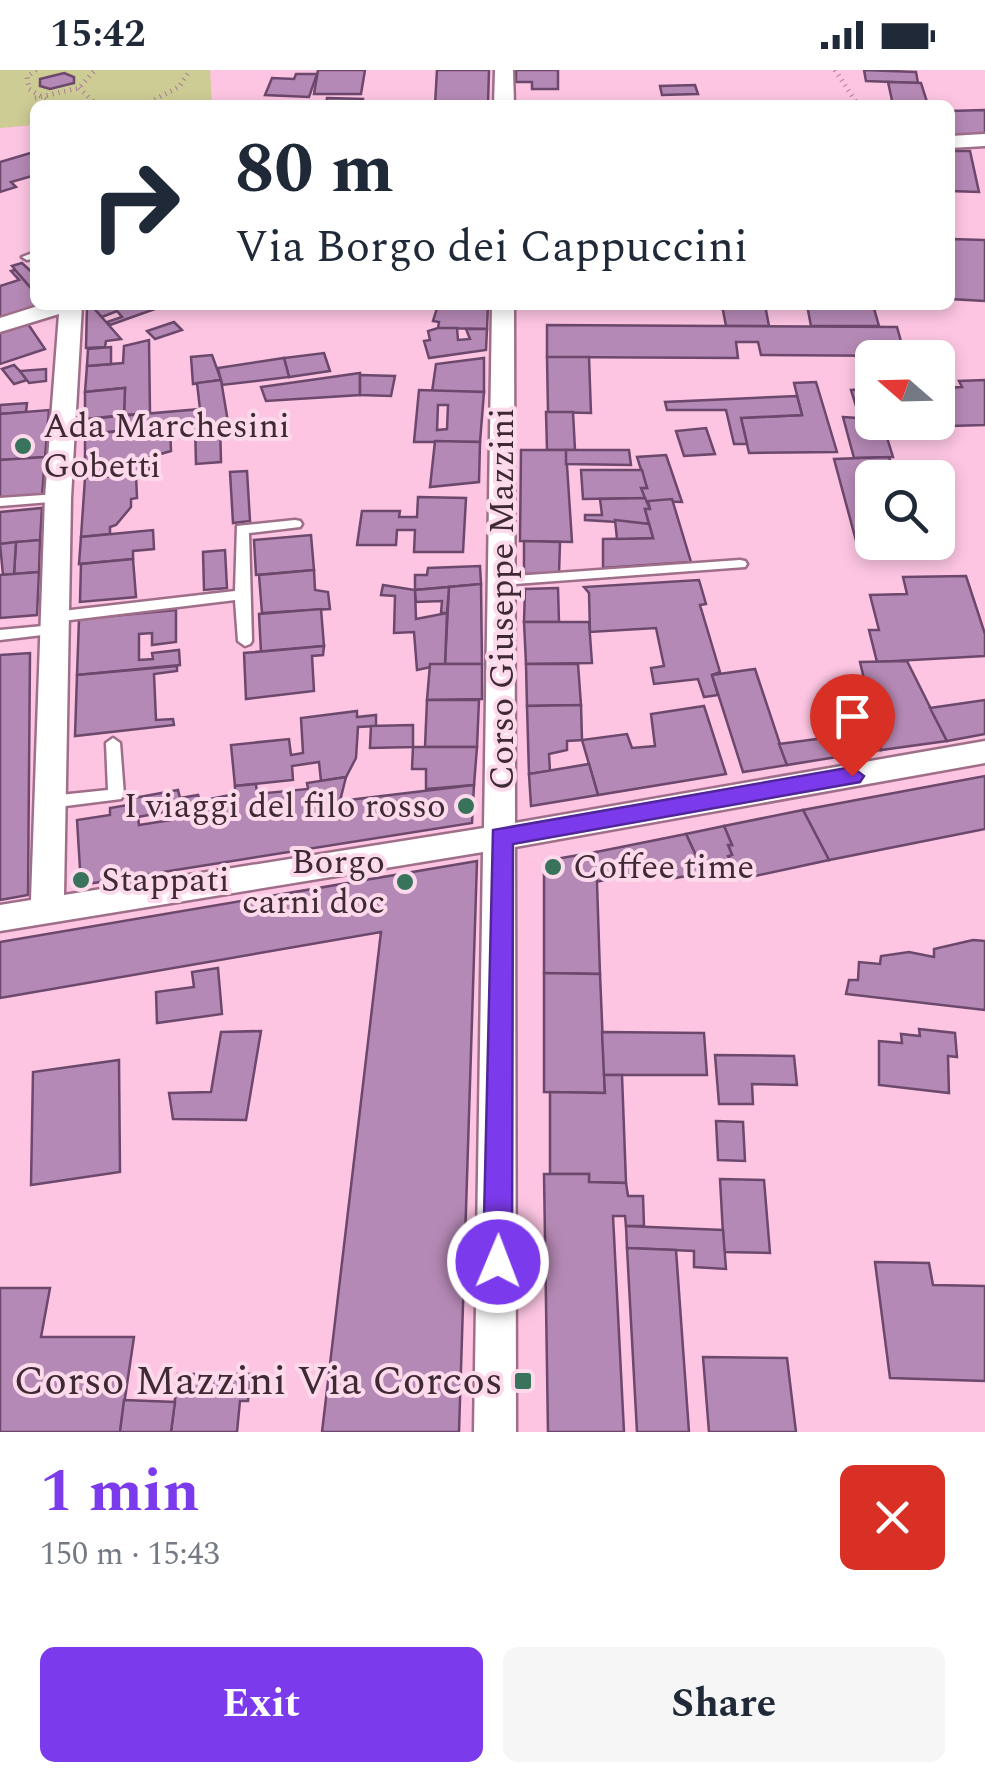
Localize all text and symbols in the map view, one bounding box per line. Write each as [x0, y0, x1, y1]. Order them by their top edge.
text: 15:42 [50, 6, 145, 64]
text: 80 m [235, 117, 394, 223]
icon: right [70, 140, 200, 270]
text: Via Borgo dei Cappuccini [235, 213, 748, 282]
north arrow [855, 340, 955, 440]
map controls [855, 340, 955, 560]
place label: Ada Marchesini Gobetti [43, 400, 290, 493]
street label: Corso Giuseppe Mazzini [476, 408, 529, 790]
marker: Ada Marchesini Gobetti [12, 435, 34, 457]
button: search [855, 460, 955, 560]
pin [810, 674, 895, 777]
icon: arrive [825, 689, 880, 744]
place label: I viaggi del filo rosso [124, 780, 446, 833]
marker: I viaggi del filo rosso [455, 795, 477, 817]
place label: Borgo carni doc [242, 836, 385, 929]
place label: Coffee time [573, 841, 754, 894]
place label: Stappati [101, 854, 230, 907]
marker: Coffee time [542, 856, 564, 878]
marker: Stappati [70, 869, 92, 891]
marker: Borgo carni doc [394, 871, 416, 893]
position arrow [446, 1210, 550, 1314]
place label: Corso Mazzini Via Corcos [14, 1350, 503, 1413]
marker: Corso Mazzini Via Corcos [512, 1370, 534, 1392]
text: 1 min [40, 1446, 200, 1538]
button: close [840, 1465, 945, 1570]
text: 150 m · 15:43 [40, 1530, 220, 1579]
button: Exit [40, 1647, 483, 1762]
button: Share [503, 1647, 945, 1762]

